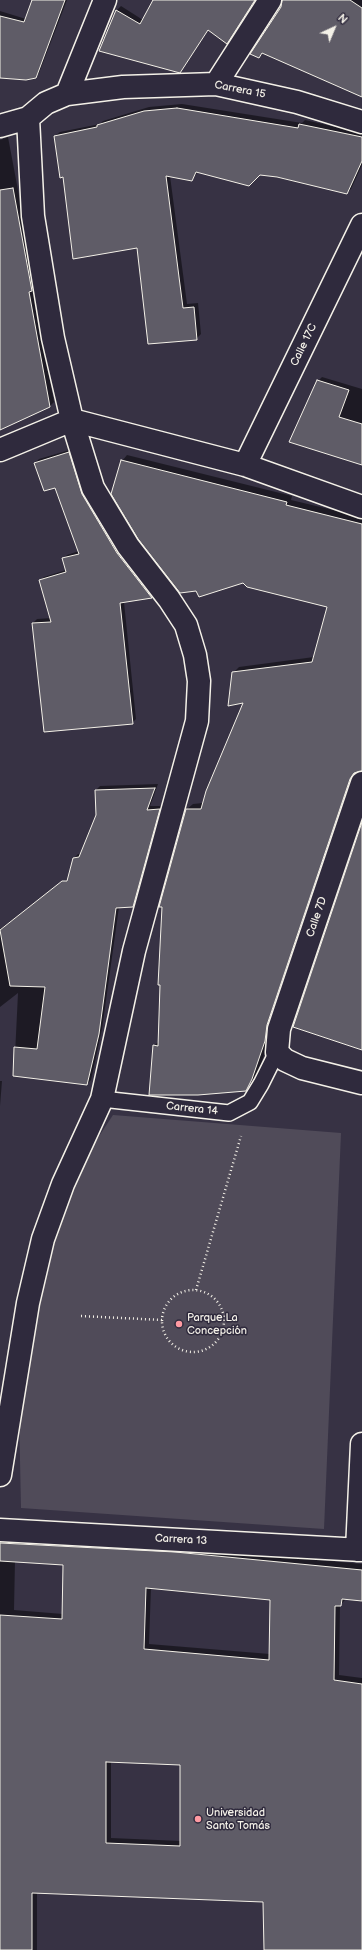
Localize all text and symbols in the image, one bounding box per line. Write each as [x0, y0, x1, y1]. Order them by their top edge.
north arrow [314, 8, 354, 48]
text: N [335, 11, 350, 27]
street label: Carrera 15 [213, 79, 267, 101]
street label: Calle 17C [288, 322, 320, 368]
street label: Calle 7D [304, 895, 330, 939]
street label: Carrera 14 [165, 1100, 219, 1118]
place label: Parque La Concepción [187, 1311, 247, 1337]
marker: Parque La Concepción [174, 1319, 184, 1329]
street label: Carrera 13 [155, 1532, 207, 1548]
place label: Universidad Santo Tomás [206, 1806, 270, 1832]
marker: Universidad Santo Tomás [193, 1814, 203, 1824]

